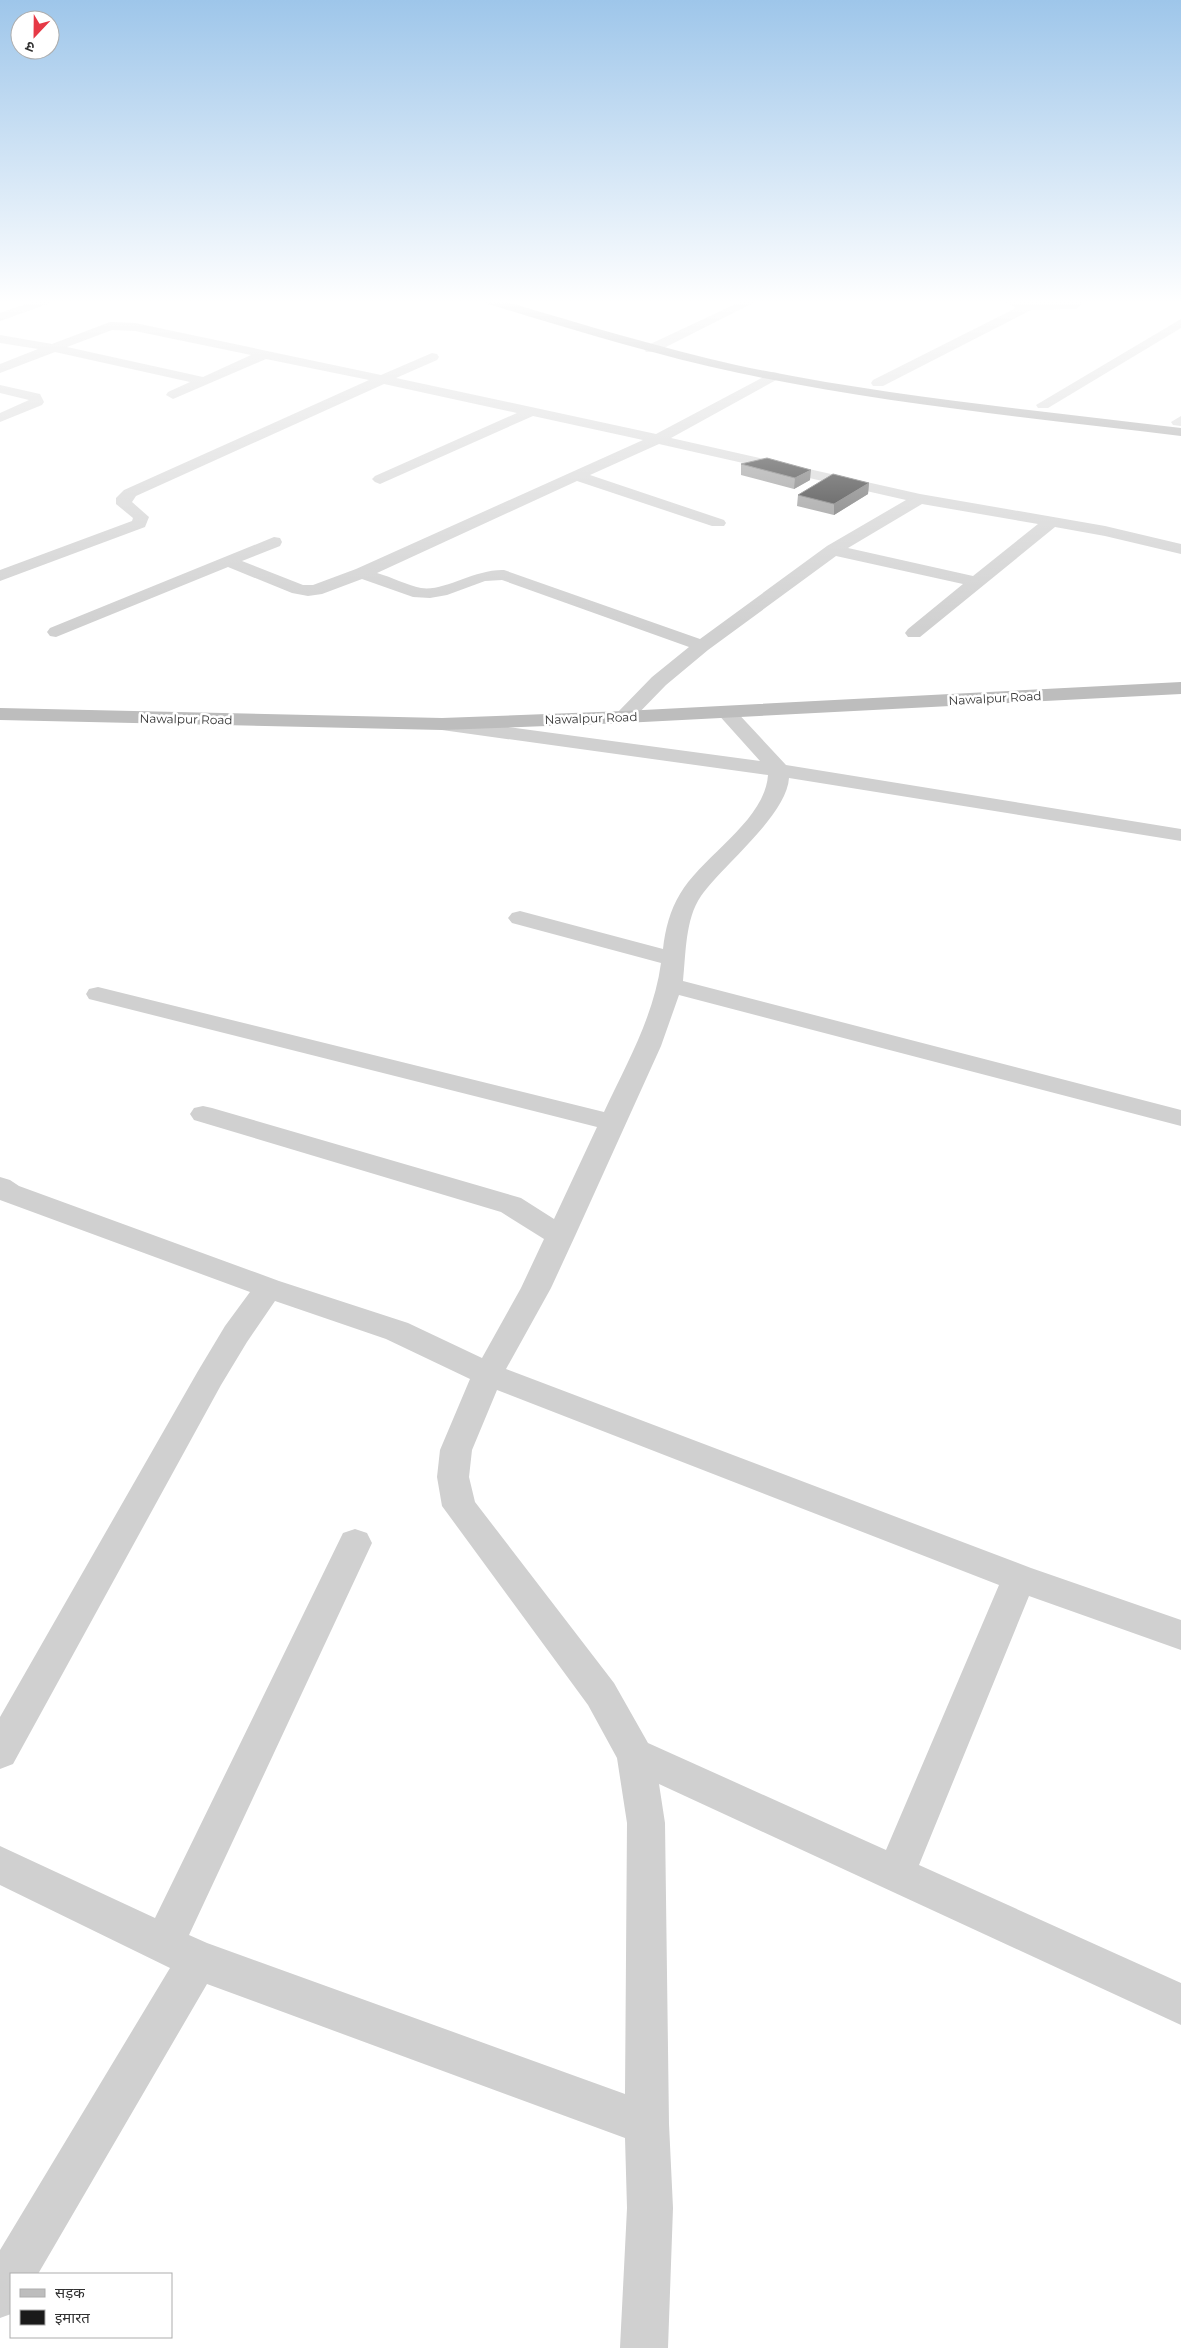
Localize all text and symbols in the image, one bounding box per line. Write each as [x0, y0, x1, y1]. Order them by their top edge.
north arrow [10, 10, 60, 60]
text: उ [22, 37, 37, 57]
street label: Nawalpur Road [948, 688, 1042, 708]
street label: Nawalpur Road [544, 709, 638, 727]
street label: Nawalpur Road [139, 711, 233, 727]
legend [10, 2273, 172, 2338]
text: सड़क [55, 2283, 85, 2302]
text: इमारत [55, 2308, 90, 2327]

